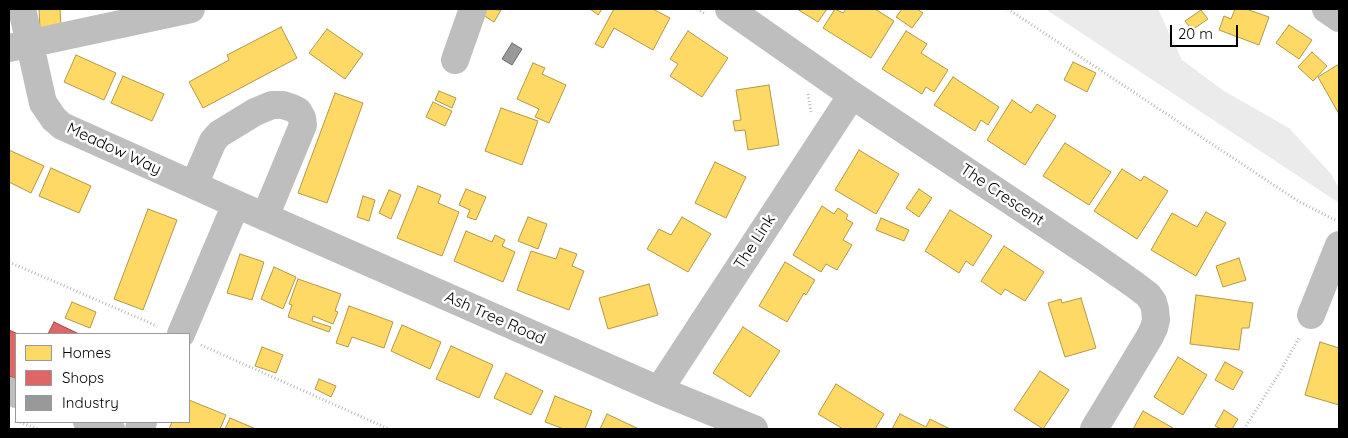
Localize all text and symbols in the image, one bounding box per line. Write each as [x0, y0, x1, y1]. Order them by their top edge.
scale bar [1173, 15, 1240, 47]
text: 20 m [1178, 24, 1213, 43]
street label: Meadow Way [64, 119, 164, 179]
street label: The Crescent [956, 160, 1048, 230]
street label: The Link [730, 211, 780, 273]
street label: Ash Tree Road [442, 287, 548, 349]
legend [15, 333, 190, 423]
text: Homes [62, 343, 111, 362]
text: Shops [62, 368, 104, 387]
text: Industry [62, 393, 119, 412]

